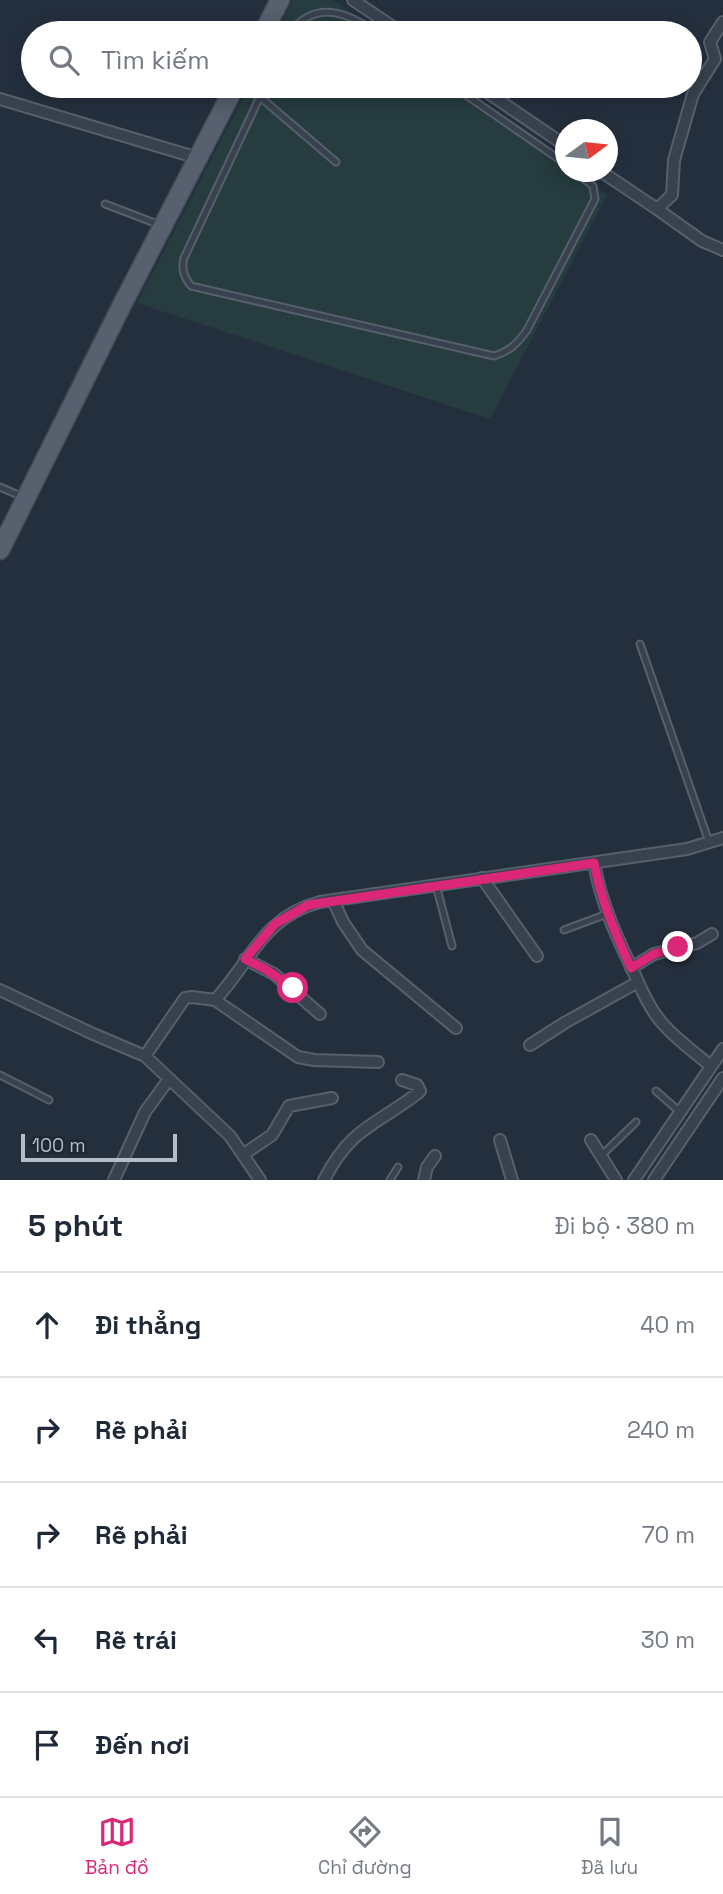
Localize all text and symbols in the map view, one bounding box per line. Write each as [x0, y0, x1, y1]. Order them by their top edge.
search box [21, 21, 702, 98]
icon: search [45, 41, 83, 79]
text: Tìm kiếm [101, 43, 210, 77]
north arrow [555, 119, 618, 182]
route end [662, 931, 693, 962]
route start [277, 972, 308, 1003]
scale bar [21, 1131, 177, 1163]
text: 100 m [32, 1133, 86, 1158]
text: 5 phút [28, 1206, 123, 1245]
text: Đi bộ · 380 m [554, 1211, 695, 1241]
icon: ahead [28, 1306, 66, 1344]
text: Đi thẳng [95, 1308, 201, 1342]
text: 40 m [640, 1310, 695, 1340]
icon: right [28, 1411, 66, 1449]
text: Rẽ phải [95, 1413, 188, 1447]
text: 240 m [627, 1415, 695, 1445]
icon: right [28, 1516, 66, 1554]
text: Rẽ phải [95, 1518, 188, 1552]
text: 70 m [642, 1520, 695, 1550]
icon: left [28, 1621, 66, 1659]
text: Rẽ trái [95, 1623, 177, 1657]
text: 30 m [641, 1625, 695, 1655]
icon: arrive [28, 1726, 66, 1764]
text: Đến nơi [95, 1728, 190, 1762]
tab: Bản đồ [85, 1813, 149, 1880]
tab: Chỉ đường [318, 1813, 412, 1880]
tab: Đã lưu [581, 1813, 638, 1880]

